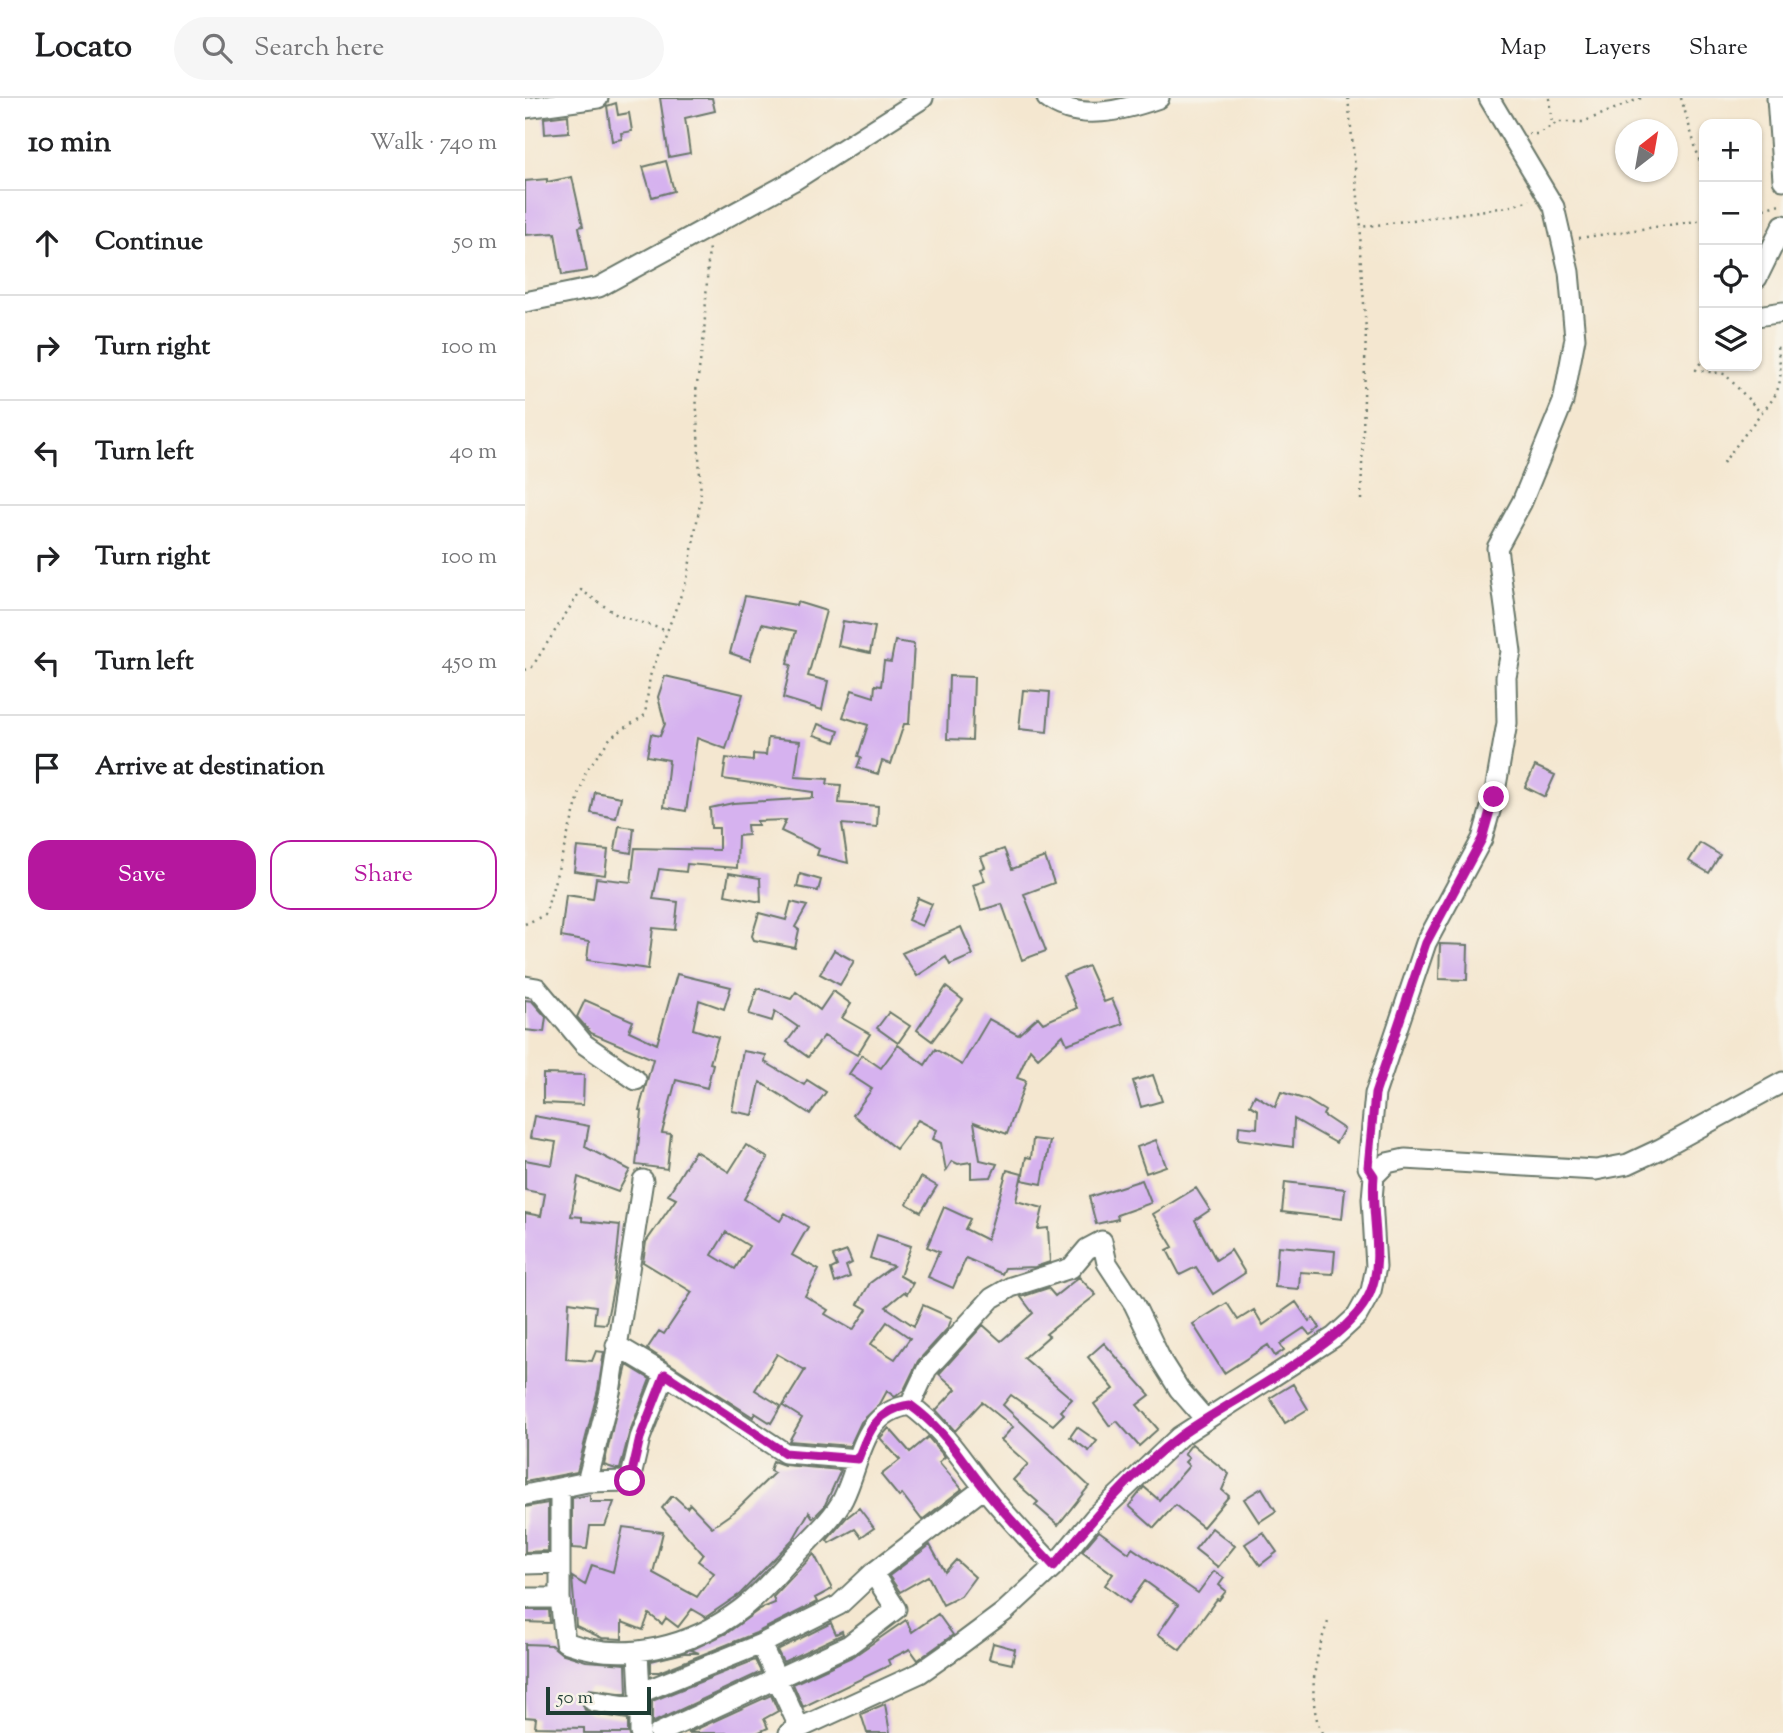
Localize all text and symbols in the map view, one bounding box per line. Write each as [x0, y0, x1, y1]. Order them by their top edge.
search box [174, 17, 664, 80]
text: Locato [35, 24, 132, 72]
icon: search [198, 29, 236, 67]
text: Search here [254, 30, 384, 67]
text: Map [1500, 31, 1546, 65]
text: Layers [1584, 31, 1651, 65]
text: Share [1689, 31, 1748, 65]
north arrow [1615, 119, 1678, 182]
map controls [1699, 119, 1762, 371]
button: + [1699, 119, 1762, 182]
text: 10 min [28, 122, 111, 165]
text: Walk · 740 m [370, 127, 497, 160]
button: − [1699, 182, 1762, 245]
icon: ahead [28, 224, 66, 262]
text: Continue [95, 224, 203, 261]
text: 50 m [453, 226, 497, 259]
button: locate [1699, 245, 1762, 308]
button: layers [1699, 308, 1762, 371]
icon: right [28, 329, 66, 367]
text: Turn right [95, 329, 210, 366]
text: 100 m [441, 331, 497, 364]
icon: left [28, 434, 66, 472]
text: Turn left [95, 434, 194, 471]
text: 40 m [450, 436, 497, 469]
icon: right [28, 539, 66, 577]
text: Turn right [95, 539, 210, 576]
text: 100 m [441, 541, 497, 574]
icon: left [28, 644, 66, 682]
text: Turn left [95, 644, 194, 681]
text: 450 m [441, 646, 497, 679]
icon: arrive [28, 749, 66, 787]
text: Arrive at destination [95, 749, 325, 786]
route end [1478, 781, 1509, 812]
button: Save [28, 840, 256, 910]
button: Share [270, 840, 497, 910]
route start [614, 1465, 645, 1496]
scale bar [546, 1684, 651, 1716]
text: 50 m [557, 1685, 593, 1712]

